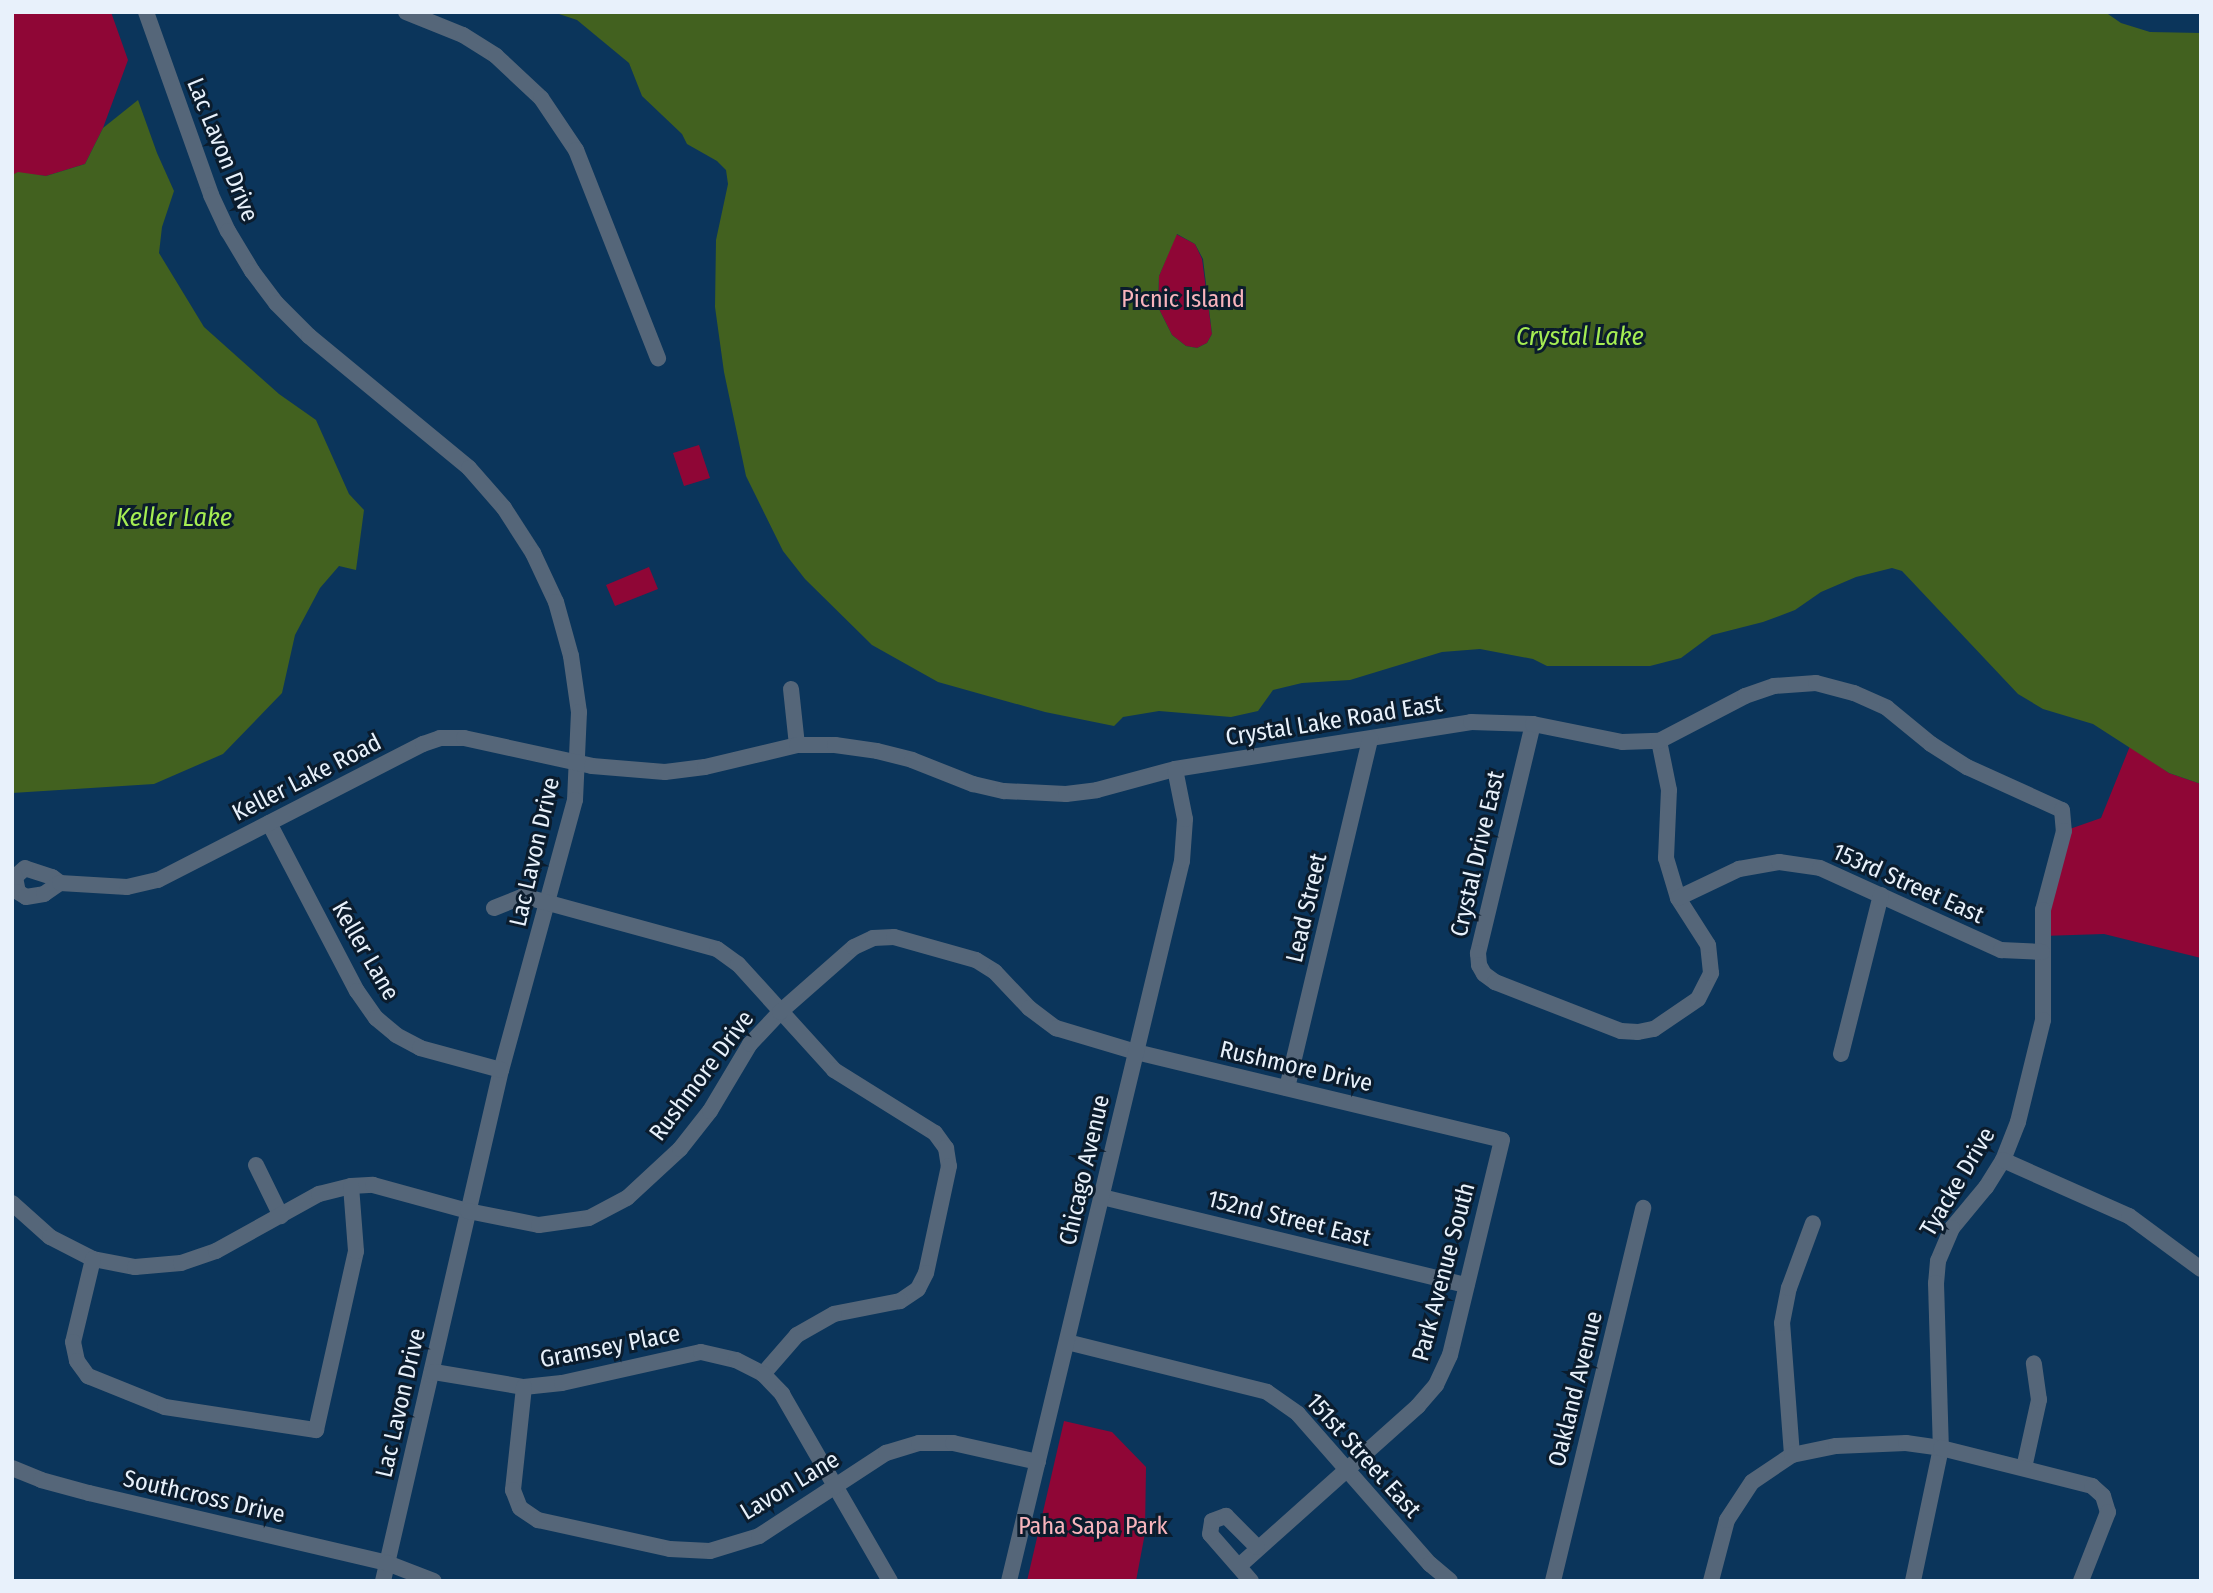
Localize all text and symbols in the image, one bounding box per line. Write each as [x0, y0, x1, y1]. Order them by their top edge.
street label: Lac Lavon Drive [180, 74, 264, 226]
park label: Picnic Island [1121, 286, 1245, 314]
water label: Crystal Lake [1516, 321, 1644, 353]
water label: Keller Lake [116, 502, 232, 534]
street label: Crystal Lake Road East [1224, 690, 1444, 752]
street label: Keller Lake Road [228, 728, 386, 828]
street label: Crystal Drive East [1445, 768, 1511, 940]
street label: Lac Lavon Drive [504, 775, 566, 929]
street label: 153rd Street East [1828, 838, 1988, 930]
street label: Lead Street [1280, 851, 1334, 965]
street label: Keller Lane [325, 896, 405, 1006]
street label: Rushmore Drive [644, 1005, 760, 1147]
street label: Rushmore Drive [1217, 1035, 1375, 1099]
street label: Chicago Avenue [1054, 1092, 1116, 1248]
street label: Tyacke Drive [1914, 1122, 2002, 1242]
street label: Park Avenue South [1406, 1180, 1482, 1364]
street label: 152nd Street East [1204, 1185, 1374, 1253]
street label: Oakland Avenue [1543, 1308, 1609, 1470]
street label: Gramsey Place [538, 1319, 682, 1375]
street label: Lac Lavon Drive [370, 1326, 432, 1480]
street label: 151st Street East [1300, 1388, 1426, 1524]
street label: Lavon Lane [735, 1445, 845, 1527]
street label: Southcross Drive [120, 1464, 288, 1530]
park label: Paha Sapa Park [1018, 1513, 1168, 1541]

